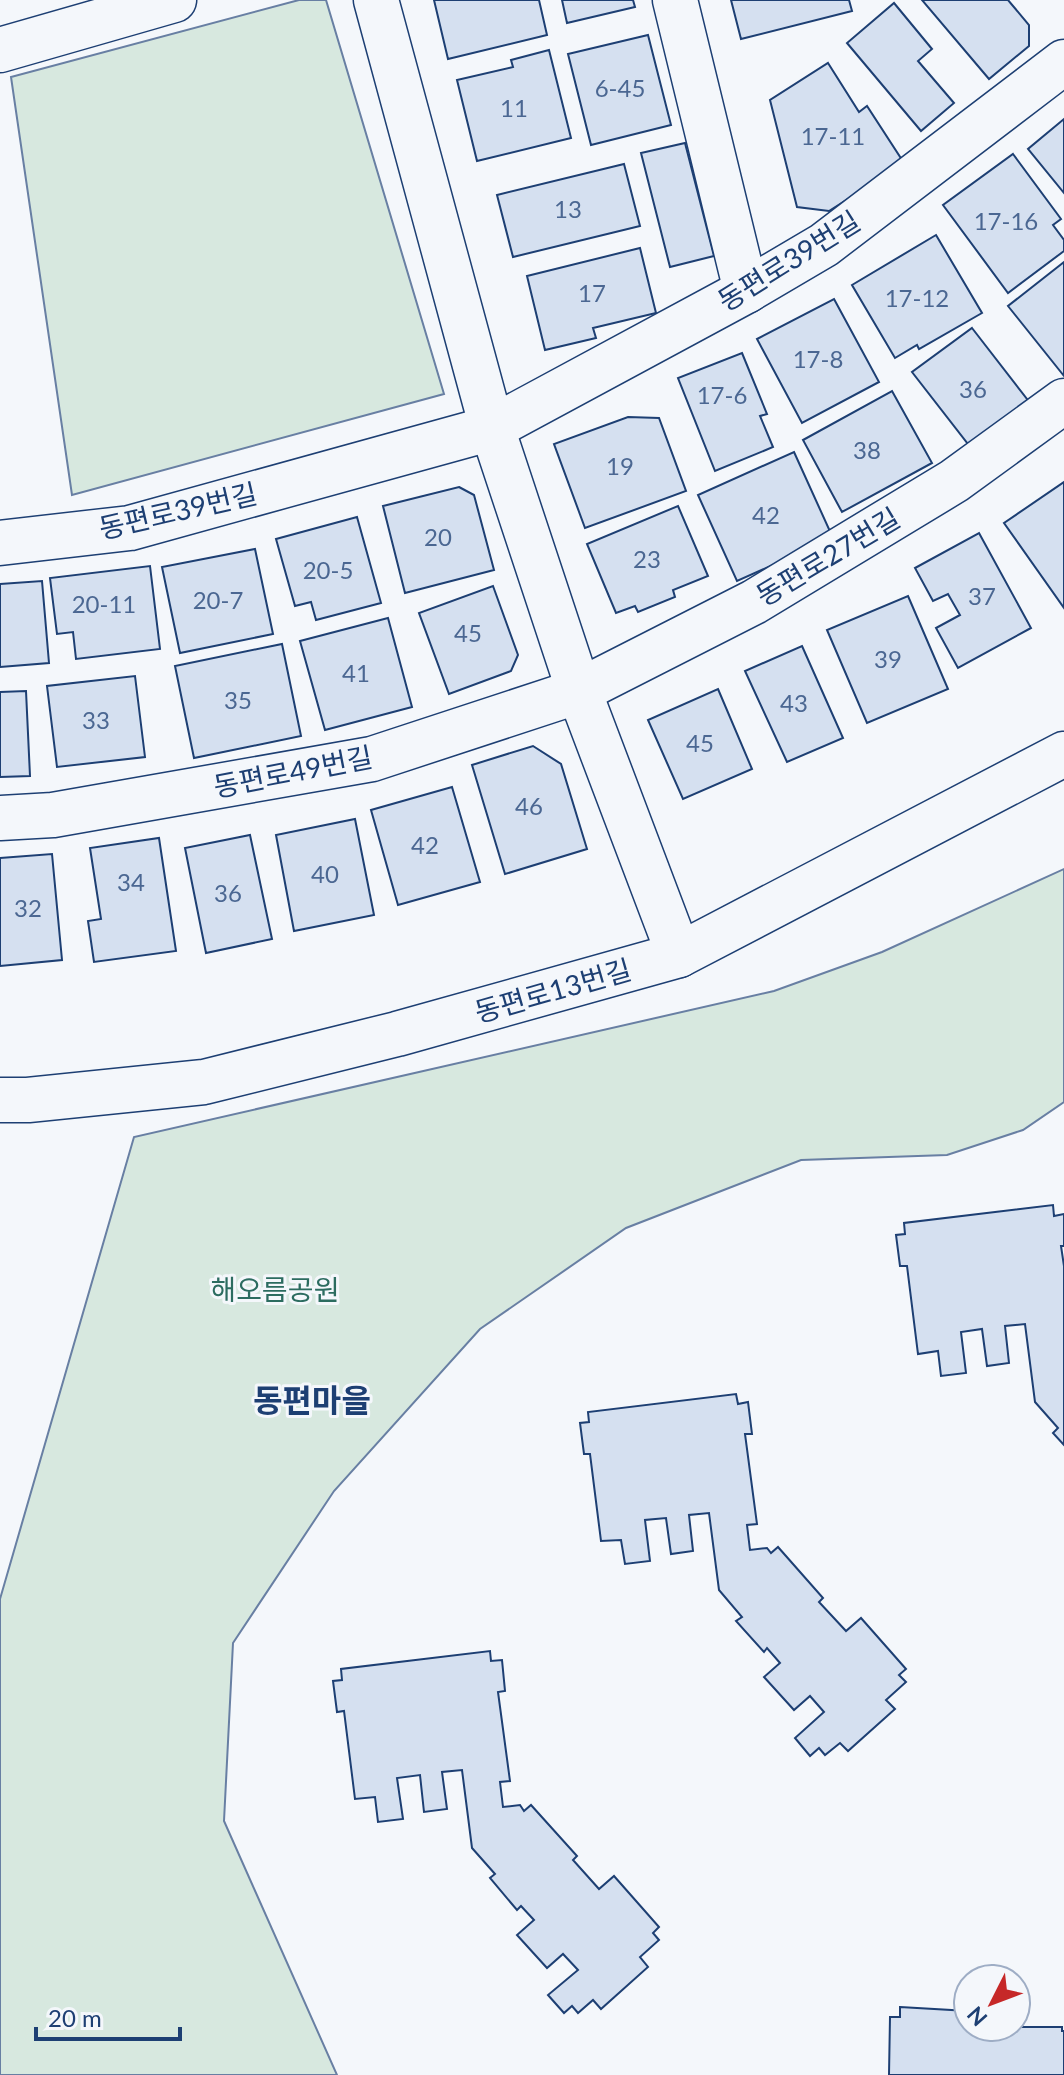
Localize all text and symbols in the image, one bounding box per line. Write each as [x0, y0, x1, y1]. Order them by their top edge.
house number: 6-45 [595, 73, 645, 102]
house number: 11 [500, 93, 528, 122]
house number: 17-11 [801, 121, 865, 150]
house number: 13 [554, 194, 582, 223]
street label: 동편로39번길 [711, 203, 866, 317]
house number: 17-16 [974, 206, 1038, 235]
house number: 17 [578, 278, 606, 307]
house number: 17-12 [885, 283, 949, 312]
house number: 17-8 [793, 344, 843, 373]
house number: 36 [959, 374, 987, 403]
house number: 17-6 [697, 380, 747, 409]
house number: 38 [853, 435, 881, 464]
house number: 19 [606, 451, 634, 480]
street label: 동편로39번길 [95, 475, 260, 545]
street label: 동편로27번길 [750, 500, 905, 612]
house number: 42 [752, 500, 780, 529]
house number: 20 [424, 522, 452, 551]
house number: 23 [633, 544, 661, 573]
house number: 20-5 [303, 555, 353, 584]
house number: 37 [968, 581, 996, 610]
house number: 20-7 [193, 585, 243, 614]
house number: 20-11 [72, 589, 136, 618]
house number: 45 [454, 618, 482, 647]
house number: 39 [874, 644, 902, 673]
house number: 41 [342, 658, 370, 687]
house number: 35 [224, 685, 252, 714]
house number: 43 [780, 688, 808, 717]
house number: 33 [82, 705, 110, 734]
house number: 45 [686, 728, 714, 757]
street label: 동편로49번길 [210, 739, 375, 803]
house number: 46 [515, 791, 543, 820]
house number: 42 [411, 830, 439, 859]
house number: 40 [311, 859, 339, 888]
house number: 34 [117, 867, 145, 896]
house number: 36 [214, 878, 242, 907]
house number: 32 [14, 893, 42, 922]
street label: 동편로13번길 [471, 951, 635, 1029]
park label: 해오름공원 [211, 1272, 339, 1306]
district label: 동편마을 [253, 1380, 371, 1419]
north arrow [952, 1963, 1032, 2043]
scale bar [36, 1991, 180, 2041]
text: N [961, 2001, 992, 2032]
text: 20 m [48, 2003, 102, 2032]

